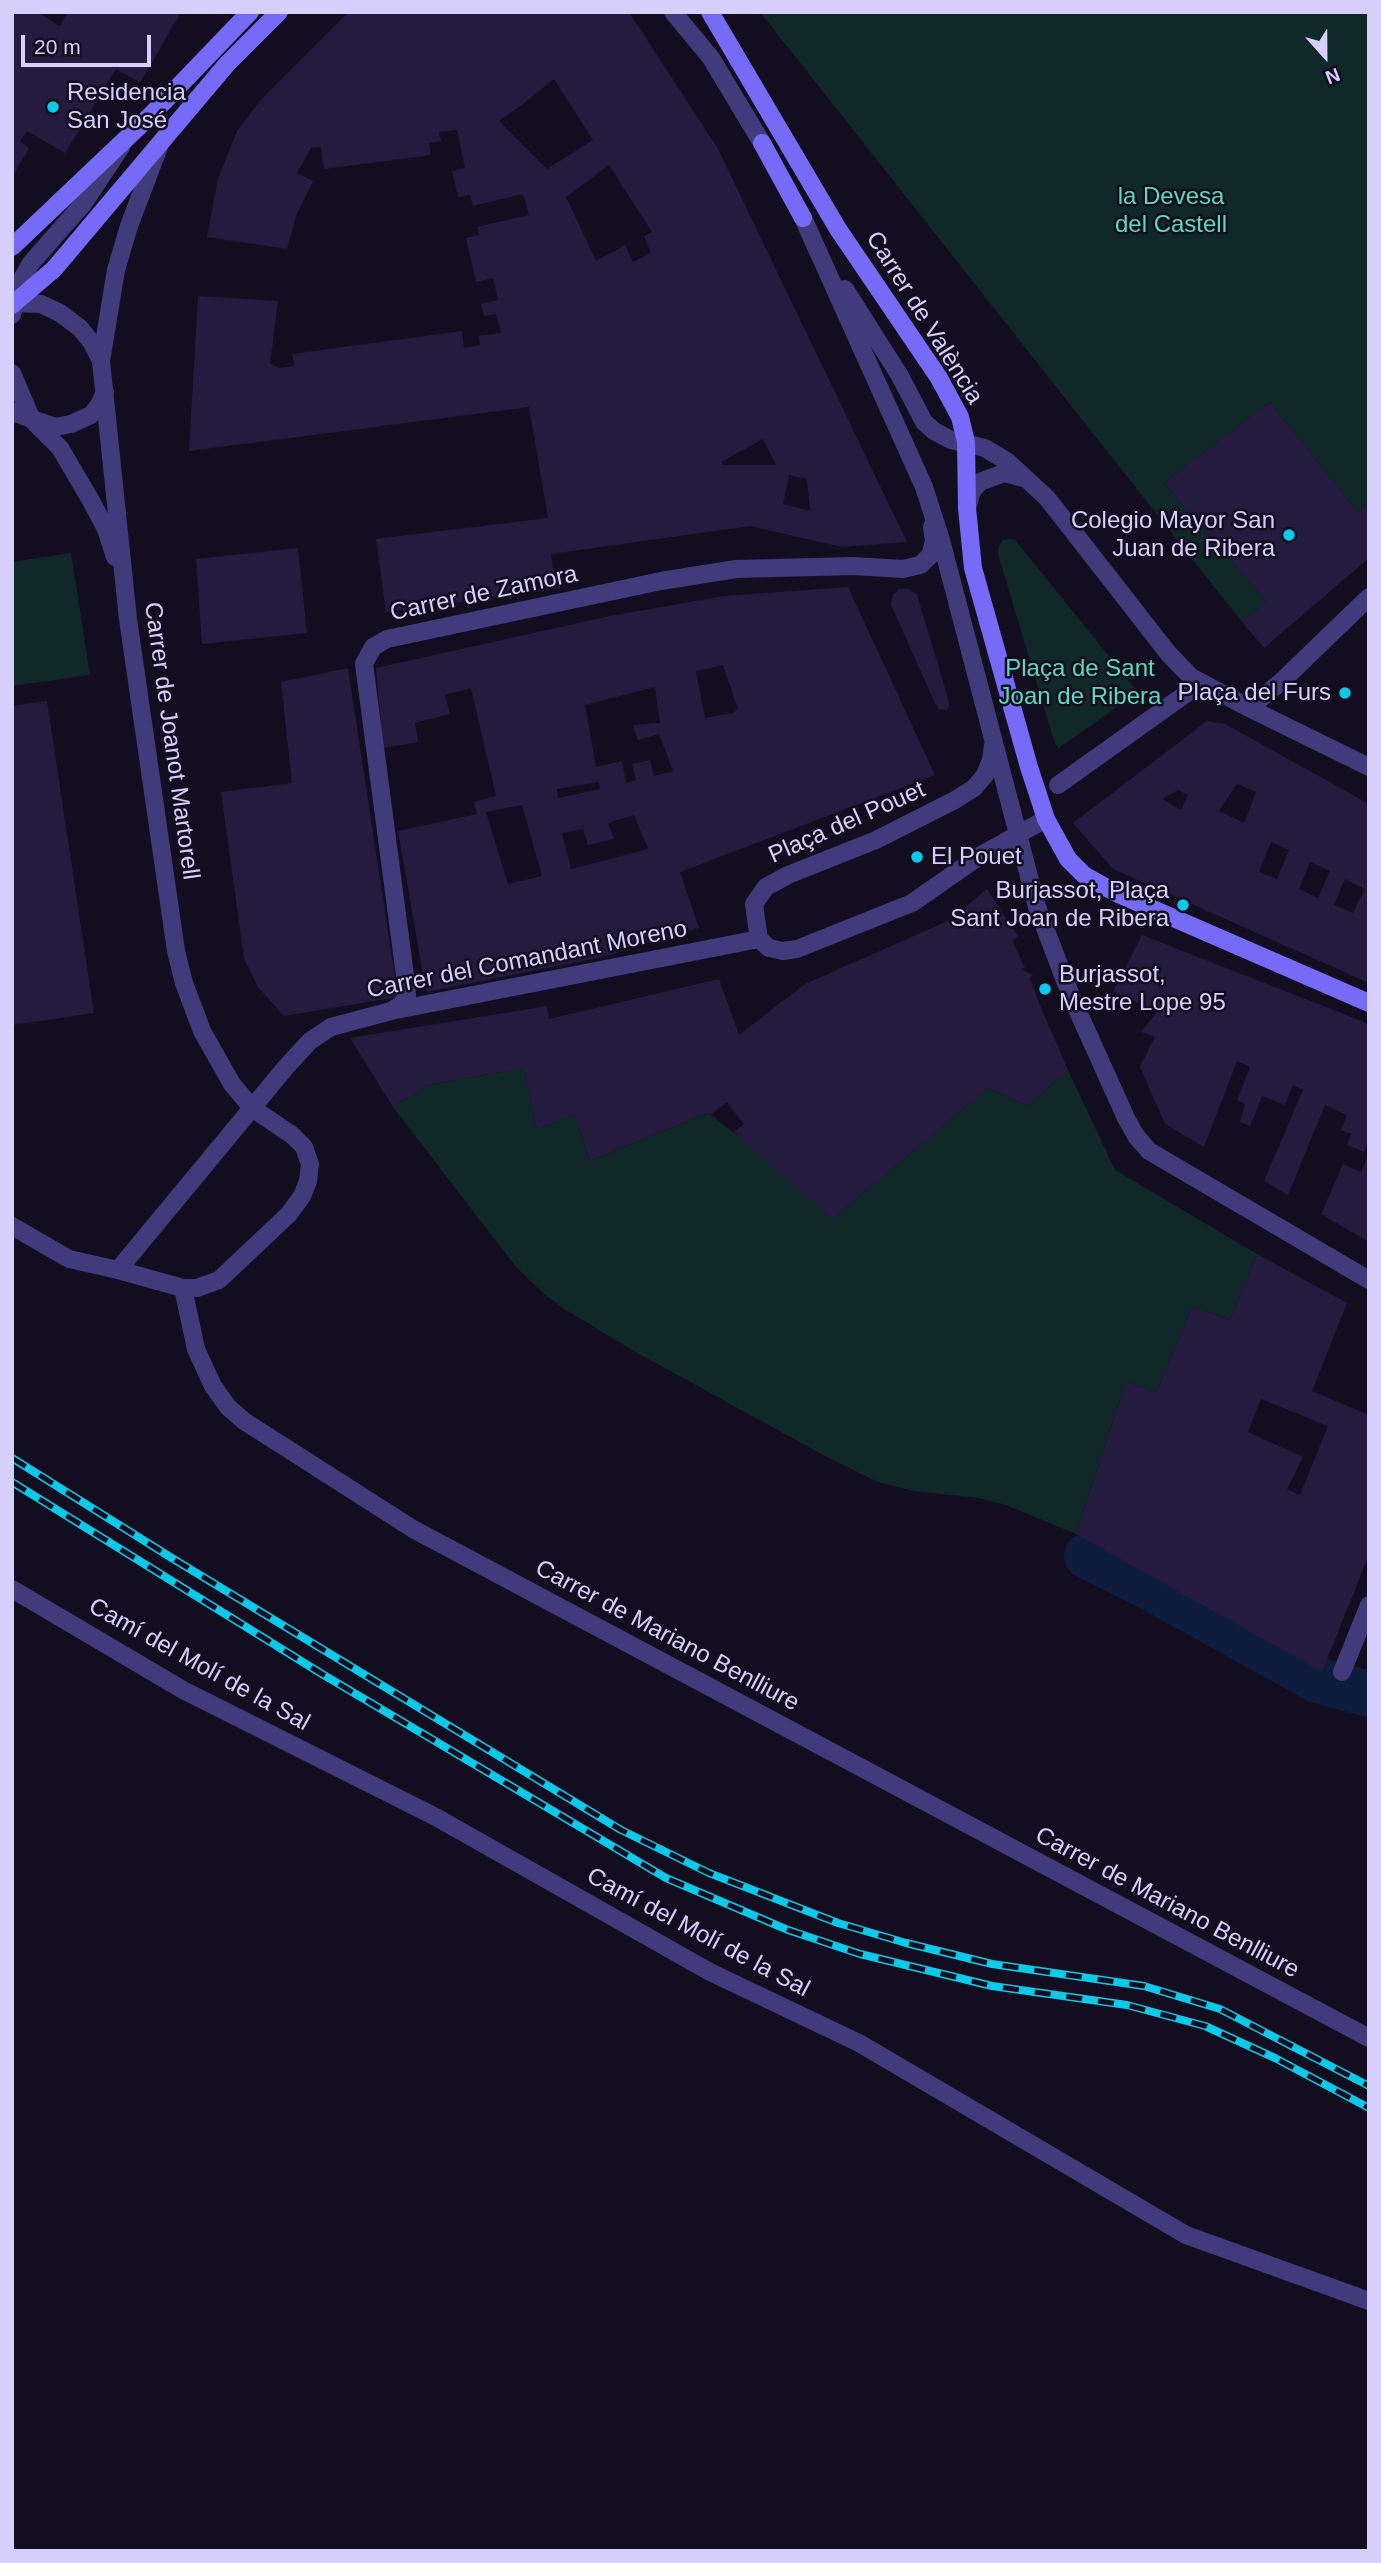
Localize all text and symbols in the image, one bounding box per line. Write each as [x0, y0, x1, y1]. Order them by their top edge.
scale bar [24, 21, 154, 65]
north arrow [1290, 21, 1360, 91]
text: 20 m [34, 35, 81, 58]
text: N [1323, 64, 1343, 88]
place label: Residencia San José [67, 79, 186, 135]
marker: Residencia San José [45, 99, 61, 115]
park label: la Devesa del Castell [1115, 183, 1227, 239]
street label: Carrer de València [859, 226, 989, 410]
place label: Colegio Mayor San Juan de Ribera [1071, 507, 1275, 563]
marker: Colegio Mayor San Juan de Ribera [1281, 527, 1297, 543]
street label: Carrer de Zamora [388, 560, 580, 628]
street label: Carrer de Joanot Martorell [137, 600, 205, 882]
park label: Plaça de Sant Joan de Ribera [999, 655, 1161, 711]
place label: Plaça del Furs [1178, 679, 1331, 707]
marker: Plaça del Furs [1337, 685, 1353, 701]
street label: Plaça del Pouet [764, 776, 930, 870]
place label: El Pouet [931, 843, 1022, 871]
marker: El Pouet [909, 849, 925, 865]
place label: Burjassot, Plaça Sant Joan de Ribera [950, 877, 1169, 933]
marker: Burjassot, Plaça Sant Joan de Ribera [1175, 897, 1191, 913]
street label: Carrer del Comandant Moreno [364, 915, 690, 1005]
place label: Burjassot, Mestre Lope 95 [1059, 961, 1226, 1017]
marker: Burjassot, Mestre Lope 95 [1037, 981, 1053, 997]
street label: Carrer de Mariano Benlliure [530, 1554, 804, 1718]
street label: Camí del Molí de la Sal [84, 1592, 314, 1738]
street label: Carrer de Mariano Benlliure [1030, 1821, 1304, 1985]
street label: Camí del Molí de la Sal [582, 1862, 814, 2004]

